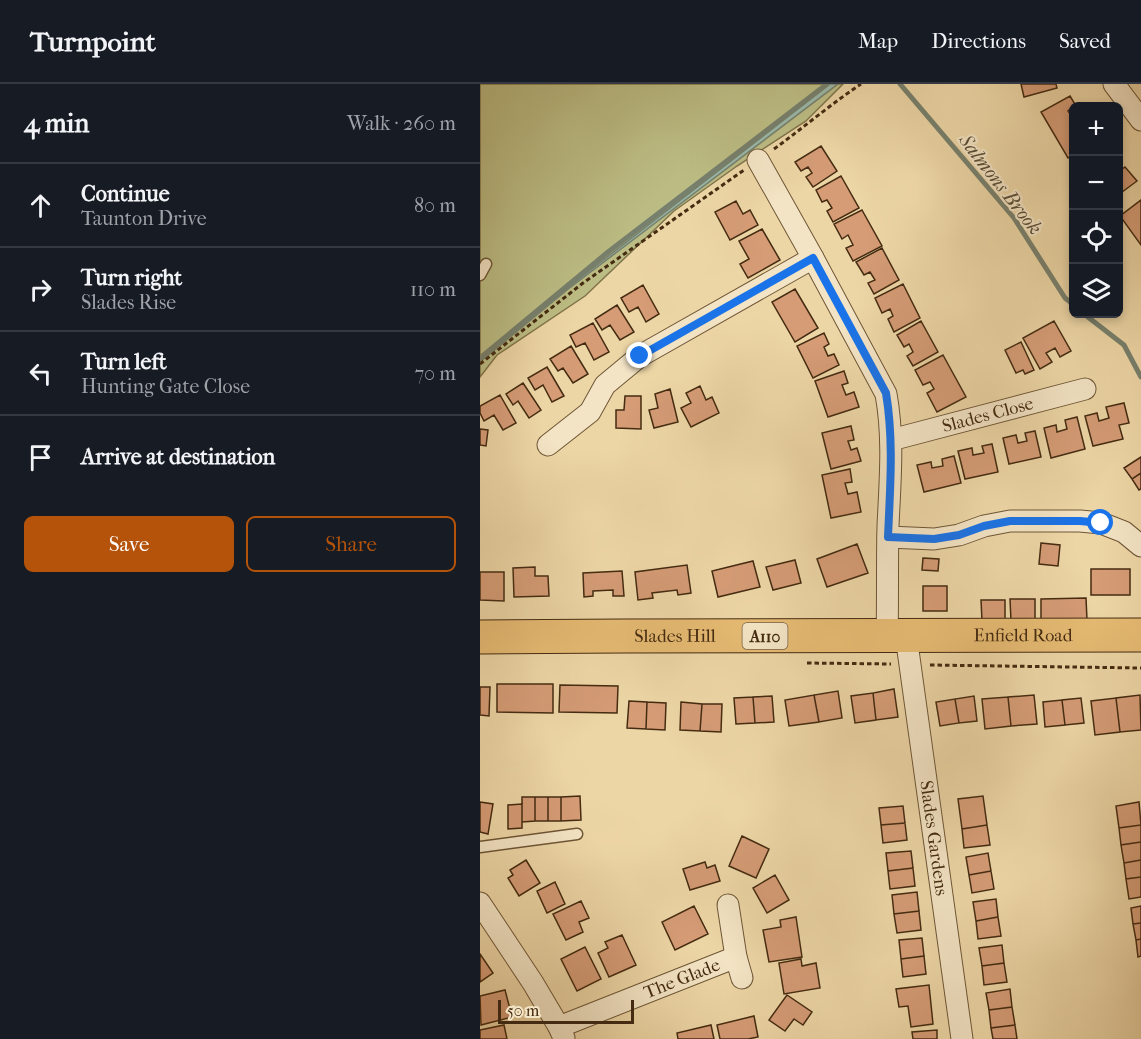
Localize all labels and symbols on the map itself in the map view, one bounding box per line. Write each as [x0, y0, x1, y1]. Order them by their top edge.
water label: Salmons Brook [954, 129, 1047, 239]
route end [626, 342, 652, 368]
street label: Slades Close [940, 393, 1036, 437]
route start [1087, 509, 1113, 535]
road number: A110 [742, 623, 788, 649]
street label: Enfield Road [973, 625, 1073, 646]
street label: Slades Hill [634, 626, 716, 647]
street label: Slades Gardens [915, 779, 952, 897]
street label: The Glade [641, 954, 723, 1003]
scale bar [498, 997, 634, 1024]

